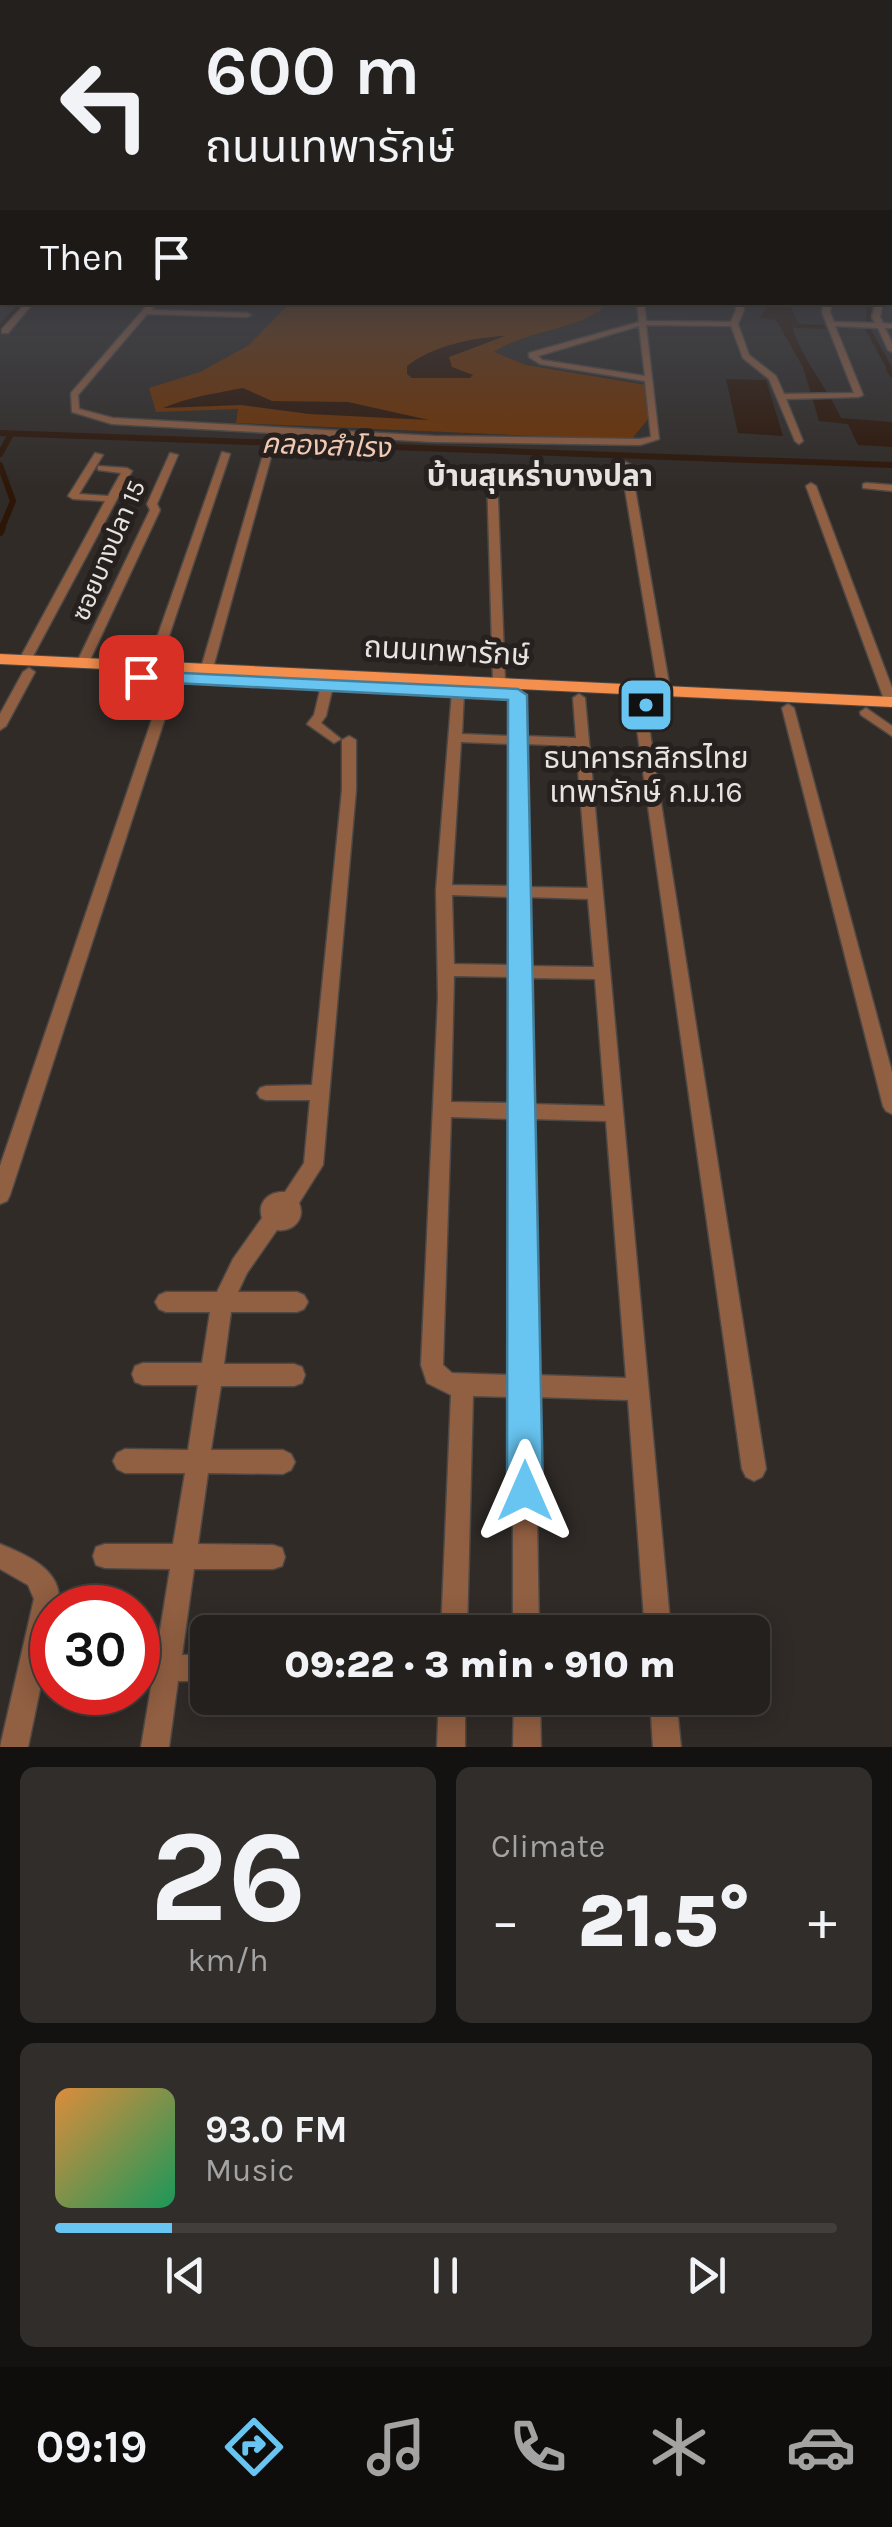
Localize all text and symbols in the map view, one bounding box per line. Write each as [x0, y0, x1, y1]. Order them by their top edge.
text: 600 m [205, 30, 420, 112]
icon: left [40, 40, 170, 170]
text: ถนนเทพารักษ์ [205, 121, 455, 173]
icon: arrive [144, 230, 199, 285]
text: Then [40, 235, 124, 280]
water label: คลองสำโรง [261, 427, 393, 464]
district label: บ้านสุเหร่าบางปลา [427, 458, 653, 494]
street label: ซอยบางปลา 15 [66, 476, 151, 625]
street label: ถนนเทพารักษ์ [363, 629, 531, 673]
pin [99, 635, 184, 720]
icon: arrive [114, 650, 169, 705]
bank icon: ธนาคารกสิกรไทย เทพารักษ์ ก.ม.16 [616, 675, 676, 735]
place label: ธนาคารกสิกรไทย เทพารักษ์ ก.ม.16 [543, 740, 749, 810]
position arrow [473, 1439, 577, 1543]
speed limit sign: 30 [30, 1585, 160, 1715]
text: 09:22 · 3 min · 910 m [284, 1642, 676, 1687]
text: 26 [149, 1801, 307, 1953]
text: Climate [491, 1828, 605, 1865]
text: 21.5° [577, 1877, 751, 1965]
text: − [491, 1889, 520, 1953]
text: + [808, 1889, 837, 1953]
text: km/h [187, 1942, 269, 1979]
text: 93.0 FM [205, 2107, 348, 2152]
text: Music [205, 2152, 294, 2189]
icon: previous [158, 2248, 213, 2303]
icon: pause [418, 2248, 473, 2303]
icon: next [679, 2248, 734, 2303]
icon: directions [219, 2412, 289, 2482]
icon: music [361, 2412, 431, 2482]
icon: phone [503, 2412, 573, 2482]
icon: climate [644, 2412, 714, 2482]
icon: car [786, 2412, 856, 2482]
text: 09:19 [36, 2421, 147, 2473]

